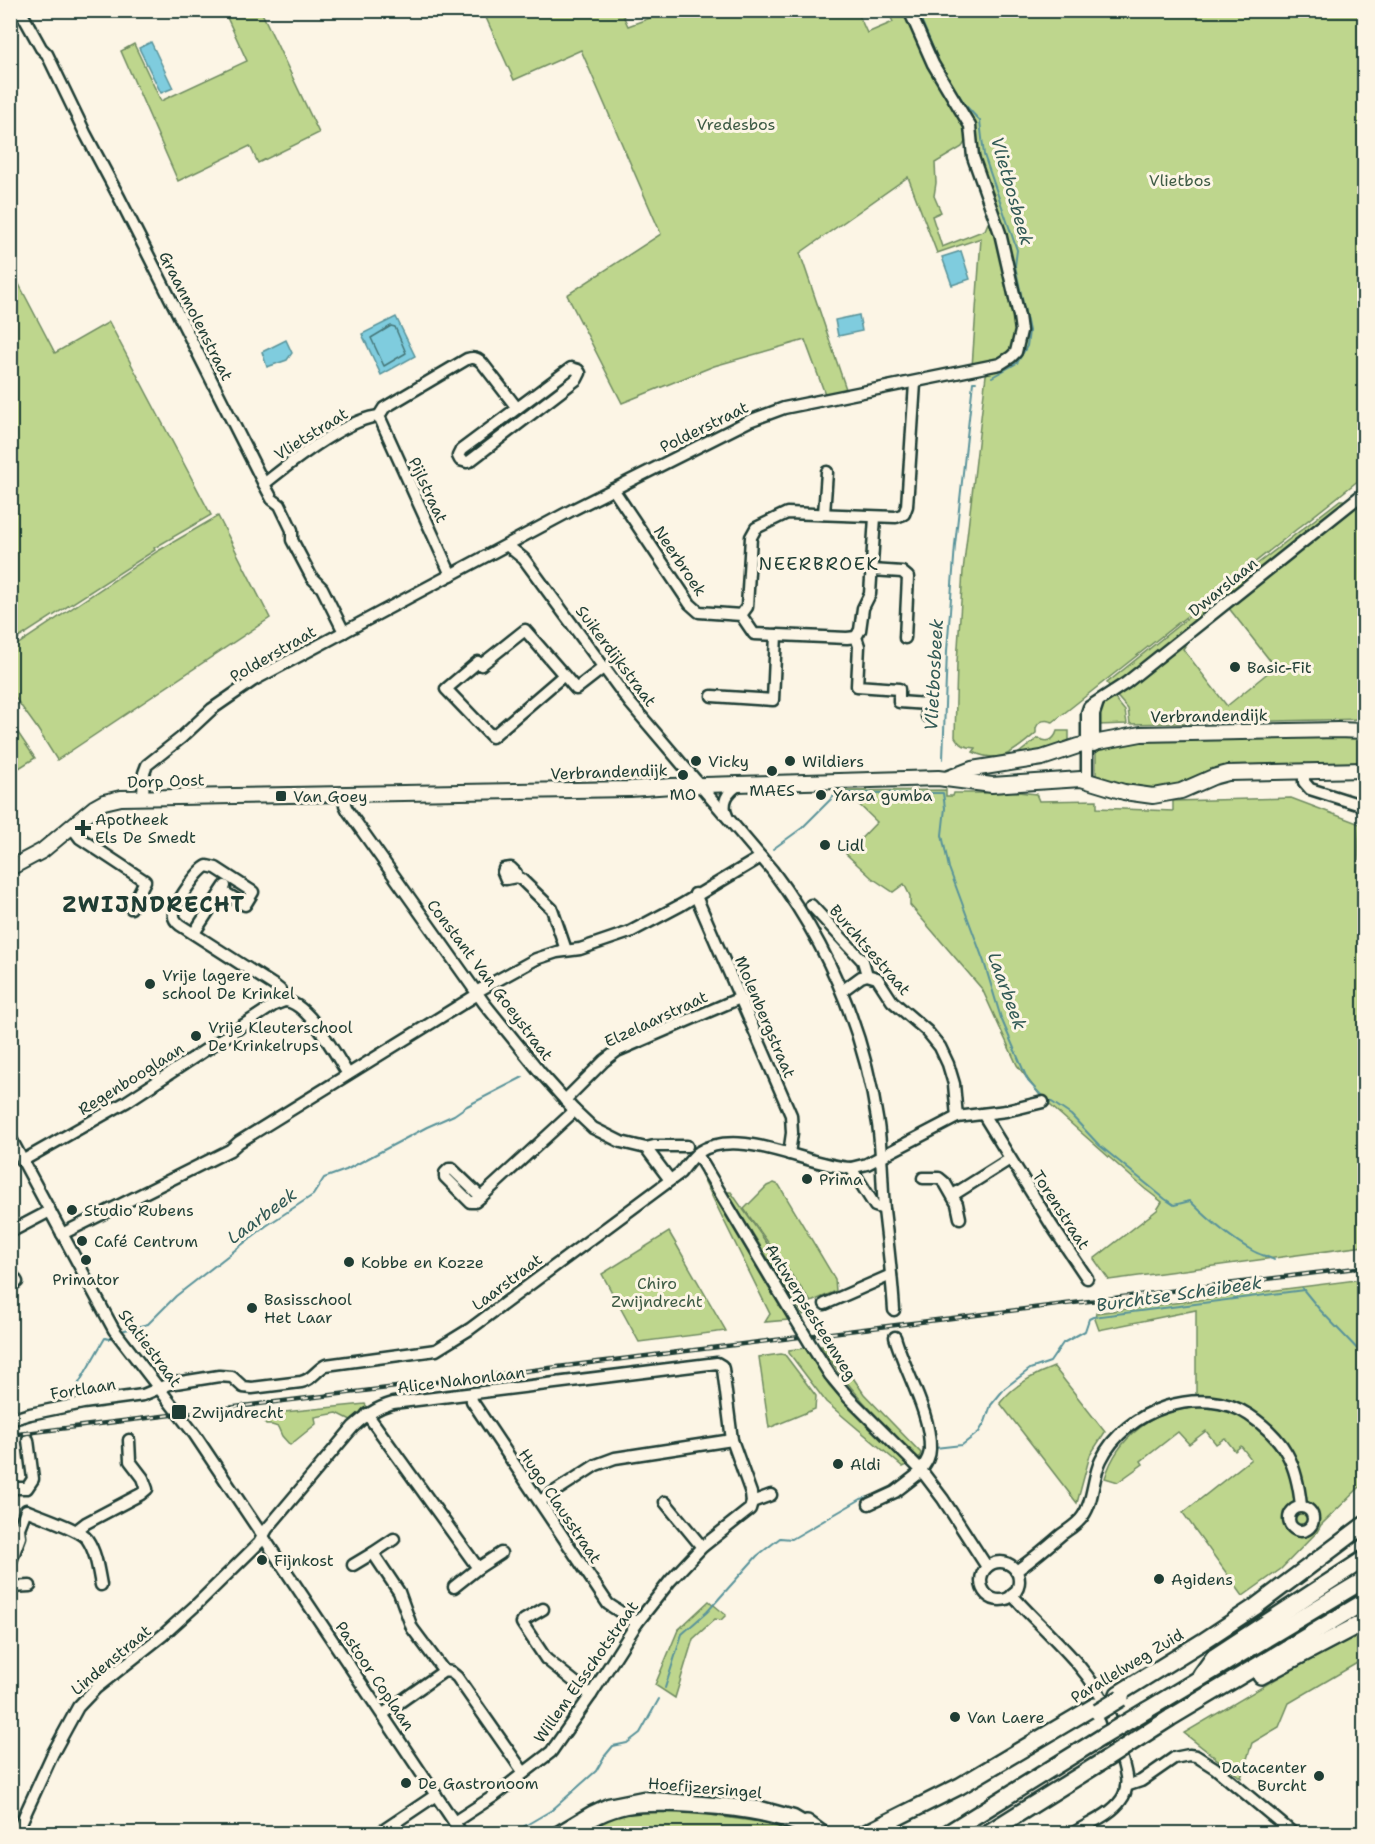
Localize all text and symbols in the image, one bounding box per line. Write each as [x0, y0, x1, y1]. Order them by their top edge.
park label: Vredesbos [697, 114, 776, 135]
water label: Vlietbosbeek [985, 134, 1039, 249]
park label: Vlietbos [1149, 170, 1211, 191]
street label: Graanmolenstraat [154, 248, 238, 384]
street label: Polderstraat [656, 396, 752, 458]
street label: Vlietstraat [270, 403, 352, 465]
street label: Pijlstraat [404, 454, 452, 526]
street label: Neerbroek [649, 522, 711, 600]
district label: NEERBROEK [759, 552, 879, 576]
street label: Dwarslaan [1184, 553, 1262, 621]
street label: Suikerdijkstraat [571, 601, 661, 711]
water label: Vlietbosbeek [919, 618, 949, 732]
street label: Polderstraat [226, 621, 320, 687]
place label: Basic-Fit [1247, 657, 1312, 678]
marker: Basic-Fit [1228, 660, 1242, 674]
street label: Verbrandendijk [1150, 704, 1268, 728]
place label: Vicky [708, 751, 749, 772]
place label: Wildiers [802, 751, 864, 772]
marker: Vicky [689, 754, 703, 768]
marker: Wildiers [783, 754, 797, 768]
street label: Verbrandendijk [550, 759, 668, 785]
marker: MAES [765, 764, 779, 778]
marker: MO [676, 768, 690, 782]
street label: Dorp Oost [127, 769, 205, 793]
place label: MAES [749, 780, 795, 801]
place label: MO [670, 784, 696, 805]
place label: Yarsa gumba [833, 785, 933, 806]
place label: Van Goey [293, 786, 367, 807]
marker: Yarsa gumba [814, 788, 828, 802]
marker: Van Goey [274, 789, 288, 803]
place label: Apotheek Els De Smedt [95, 809, 196, 848]
marker: Apotheek Els De Smedt [76, 821, 90, 835]
place label: Lidl [837, 835, 865, 856]
marker: Lidl [818, 838, 832, 852]
district label: ZWIJNDRECHT [62, 890, 246, 919]
street label: Constant Van Goeystraat [422, 895, 558, 1065]
street label: Burchtsestraat [825, 900, 915, 1000]
water label: Laarbeek [982, 949, 1032, 1034]
street label: Molenbergstraat [730, 953, 800, 1081]
place label: Vrije lagere school De Krinkel [162, 965, 295, 1004]
marker: Vrije lagere school De Krinkel [143, 977, 157, 991]
street label: Elzelaarstraat [601, 986, 711, 1052]
place label: Vrije Kleuterschool De Krinkelrups [208, 1017, 353, 1056]
marker: Vrije Kleuterschool De Krinkelrups [189, 1029, 203, 1043]
street label: Regenbooglaan [74, 1038, 188, 1120]
street label: Torenstraat [1028, 1166, 1094, 1254]
place label: Prima [819, 1169, 863, 1190]
marker: Prima [800, 1172, 814, 1186]
water label: Laarbeek [222, 1182, 302, 1250]
place label: Studio Rubens [84, 1200, 194, 1221]
marker: Studio Rubens [65, 1203, 79, 1217]
place label: Café Centrum [94, 1231, 198, 1252]
marker: Café Centrum [75, 1234, 89, 1248]
street label: Antwerpsesteenweg [760, 1240, 862, 1384]
street label: Laarstraat [468, 1249, 546, 1315]
place label: Kobbe en Kozze [361, 1252, 484, 1273]
marker: Primator [79, 1253, 93, 1267]
marker: Kobbe en Kozze [342, 1255, 356, 1269]
place label: Primator [52, 1269, 120, 1290]
water label: Burchtse Scheibeek [1095, 1270, 1264, 1318]
park label: Chiro Zwijndrecht [611, 1273, 703, 1312]
place label: Basisschool Het Laar [264, 1289, 352, 1328]
marker: Basisschool Het Laar [245, 1301, 259, 1315]
street label: Statiestraat [114, 1305, 186, 1391]
street label: Alice Nahonlaan [396, 1362, 526, 1398]
street label: Fortlaan [49, 1373, 117, 1405]
place label: Zwijndrecht [192, 1402, 284, 1423]
marker: Zwijndrecht [170, 1403, 188, 1421]
street label: Hugo Clausstraat [514, 1445, 606, 1567]
place label: Aldi [850, 1454, 881, 1475]
marker: Aldi [831, 1457, 845, 1471]
place label: Fijnkost [274, 1550, 334, 1571]
marker: Fijnkost [255, 1553, 269, 1567]
place label: Agidens [1171, 1569, 1233, 1590]
marker: Agidens [1152, 1572, 1166, 1586]
street label: Willem Elsschotstraat [529, 1597, 643, 1747]
street label: Pastoor Coplaan [331, 1617, 419, 1735]
street label: Lindenstraat [66, 1620, 156, 1700]
street label: Parallelweg Zuid [1067, 1624, 1187, 1708]
place label: Van Laere [967, 1707, 1045, 1728]
marker: Van Laere [948, 1710, 962, 1724]
place label: Datacenter Burcht [1221, 1757, 1307, 1796]
marker: Datacenter Burcht [1312, 1769, 1326, 1783]
place label: De Gastronoom [418, 1773, 539, 1794]
street label: Hoefijzersingel [647, 1773, 763, 1803]
marker: De Gastronoom [399, 1776, 413, 1790]

